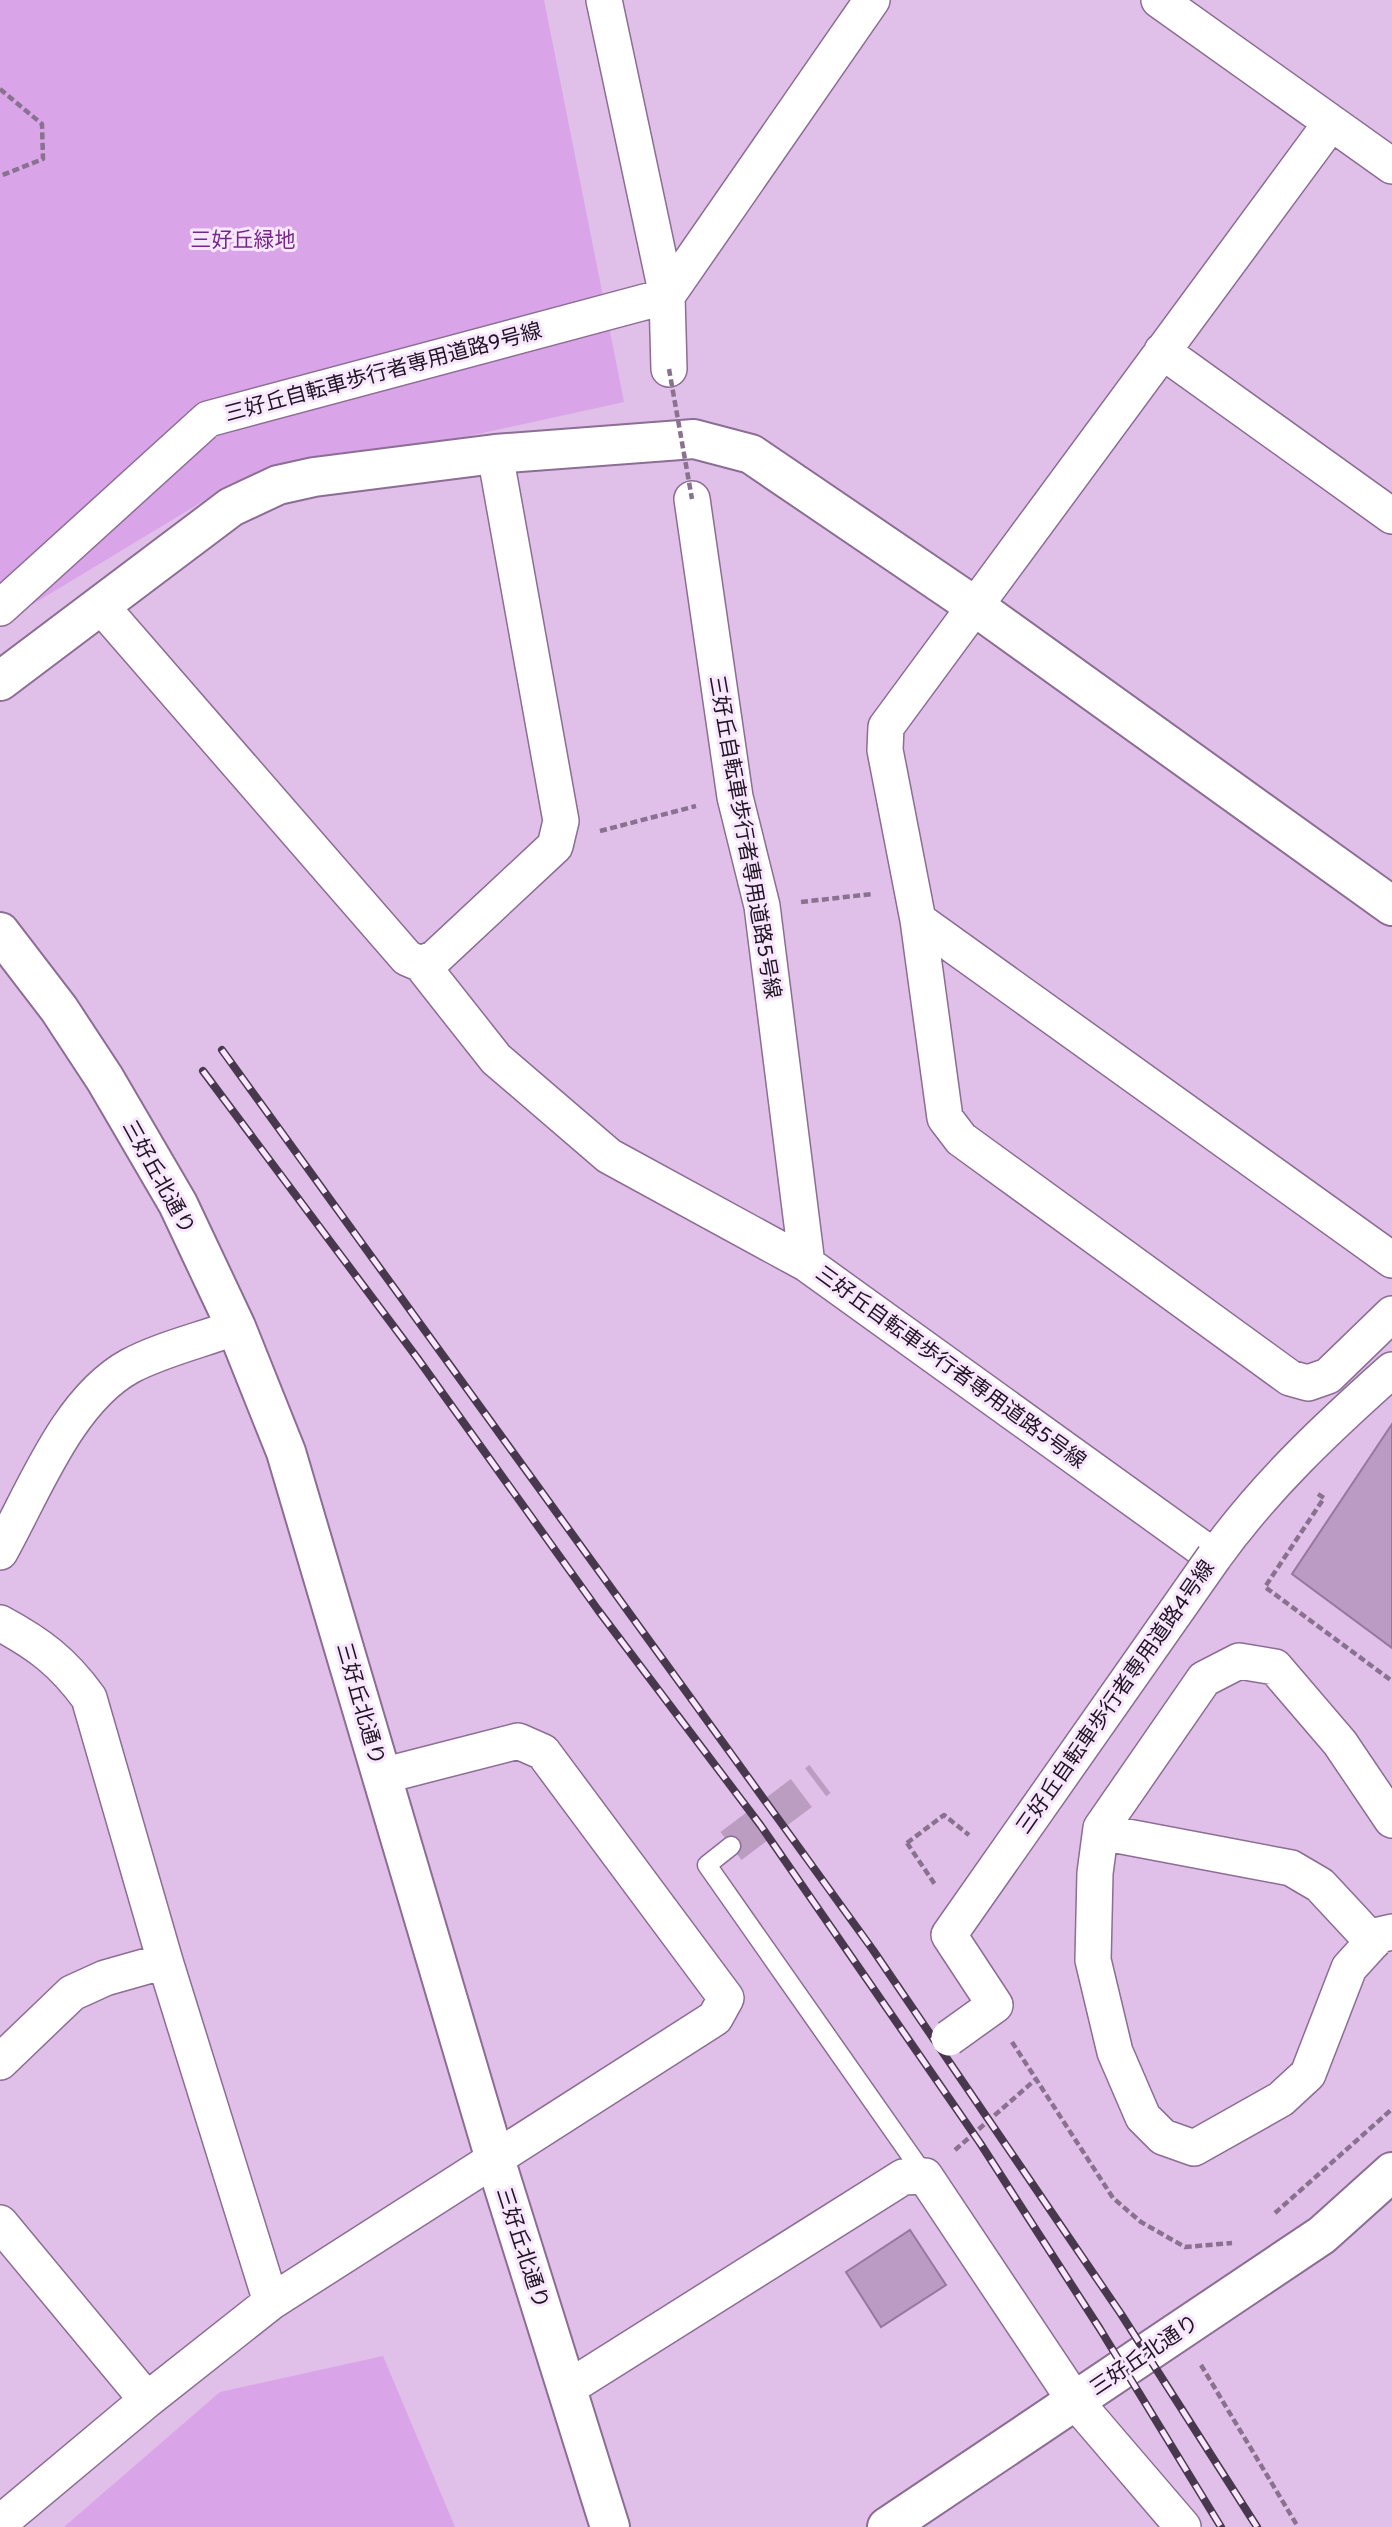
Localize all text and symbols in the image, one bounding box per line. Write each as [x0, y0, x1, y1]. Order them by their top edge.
park label: 三好丘緑地 [191, 228, 296, 255]
street label: 三好丘自転車歩行者専用道路9号線 [222, 318, 545, 429]
street label: 三好丘自転車歩行者専用道路5号線 [702, 673, 785, 1001]
street label: 三好丘北通り [115, 1116, 200, 1239]
street label: 三好丘自転車歩行者専用道路5号線 [809, 1261, 1091, 1476]
street label: 三好丘自転車歩行者専用道路4号線 [1011, 1556, 1221, 1840]
street label: 三好丘北通り [329, 1640, 390, 1769]
street label: 三好丘北通り [489, 2184, 554, 2313]
street label: 三好丘北通り [1085, 2310, 1205, 2403]

